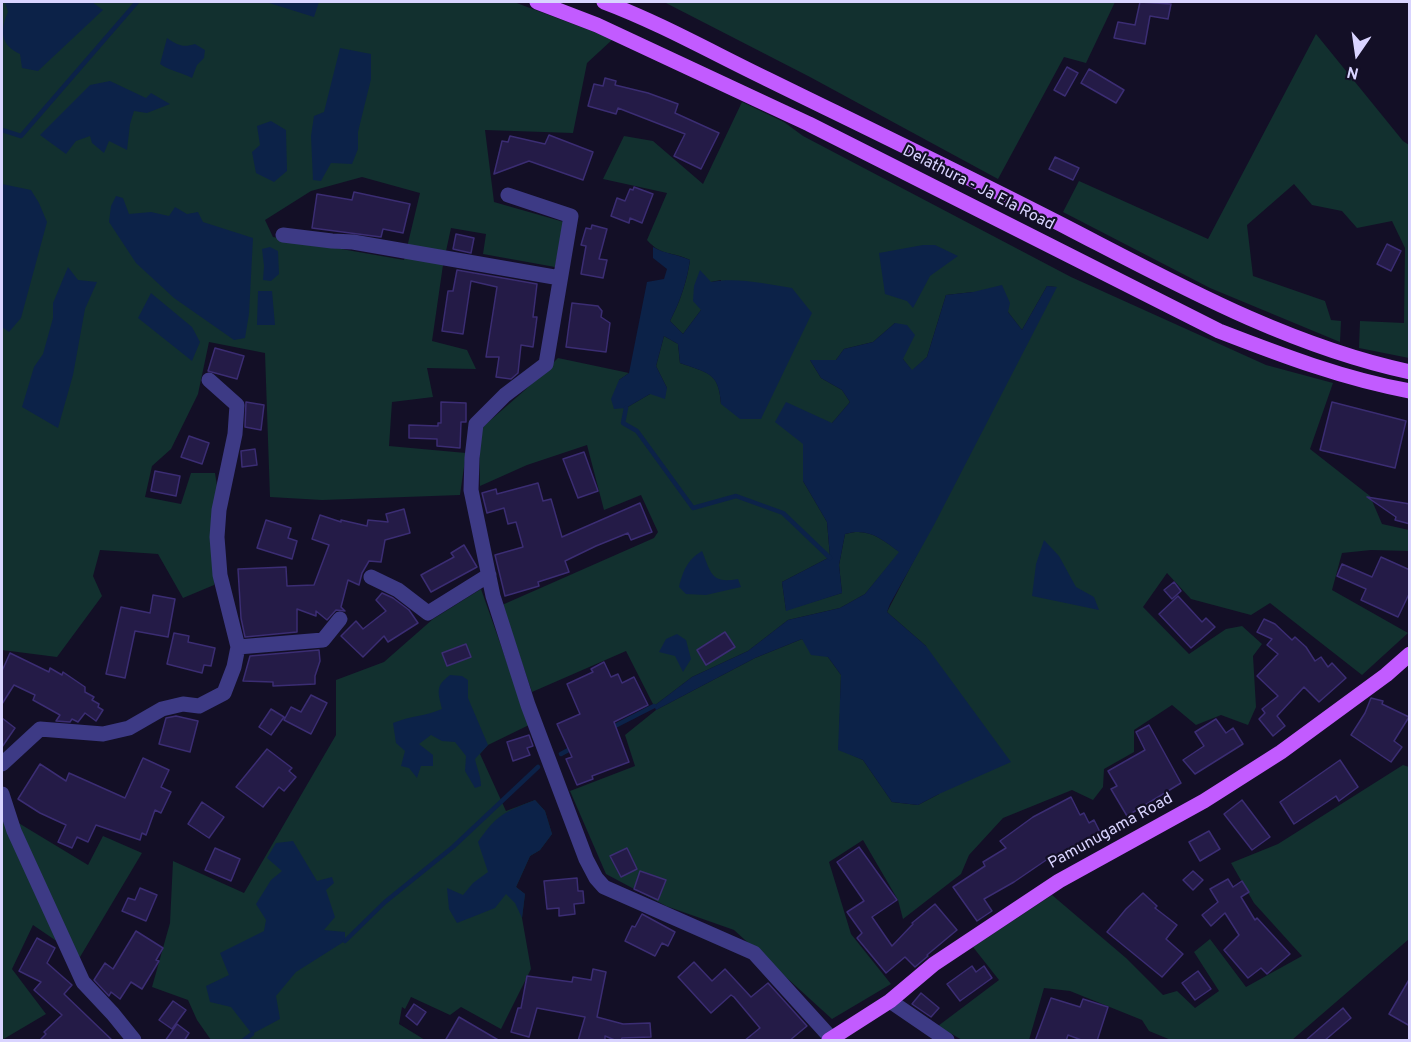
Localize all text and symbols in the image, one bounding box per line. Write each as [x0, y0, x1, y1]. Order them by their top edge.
north arrow [1327, 24, 1387, 84]
text: N [1345, 61, 1361, 83]
street label: Delathura - Ja Ela Road [899, 142, 1057, 236]
street label: Pamunugama Road [1045, 790, 1177, 874]

